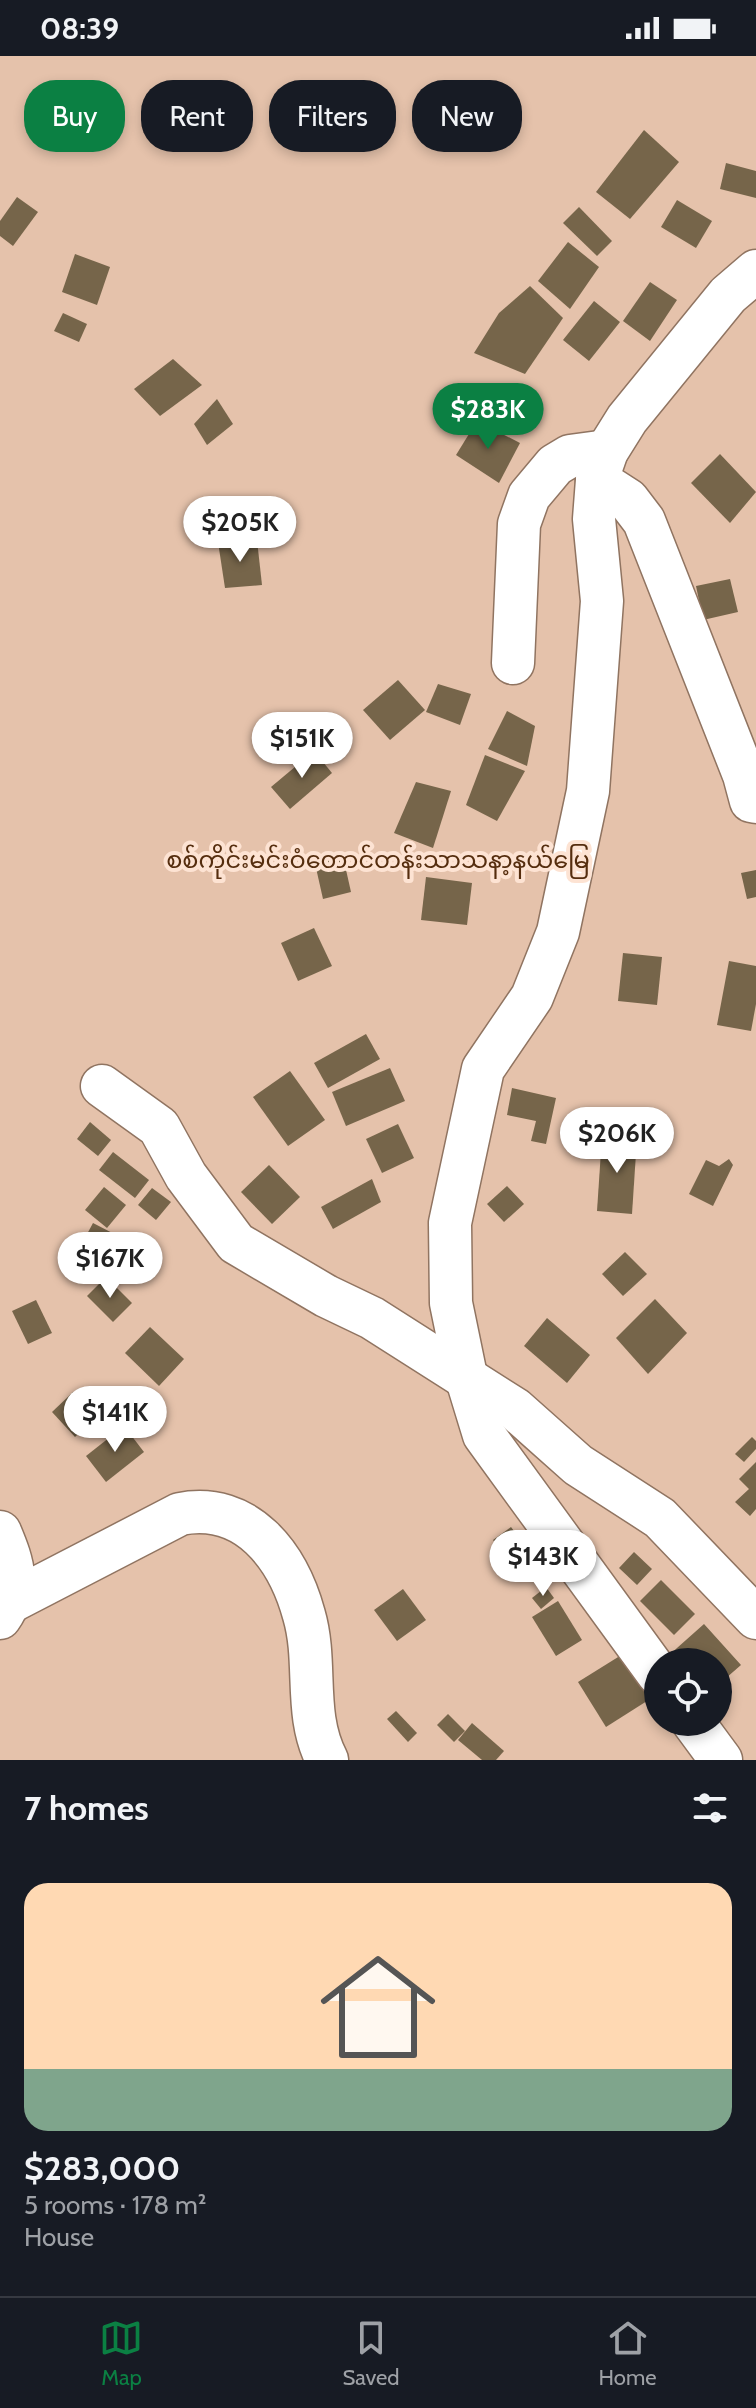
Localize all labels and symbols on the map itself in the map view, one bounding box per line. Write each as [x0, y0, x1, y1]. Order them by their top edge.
pin: $283K [432, 383, 544, 451]
pin: $205K [184, 496, 296, 564]
pin: $151K [246, 712, 358, 780]
park label: စစ်ကိုင်းမင်းဝံတောင်တန်းသာသနာ့နယ်မြေ [166, 844, 590, 879]
pin: $206K [561, 1107, 673, 1175]
pin: $167K [54, 1232, 166, 1300]
pin: $141K [59, 1386, 171, 1454]
pin: $143K [487, 1530, 599, 1598]

